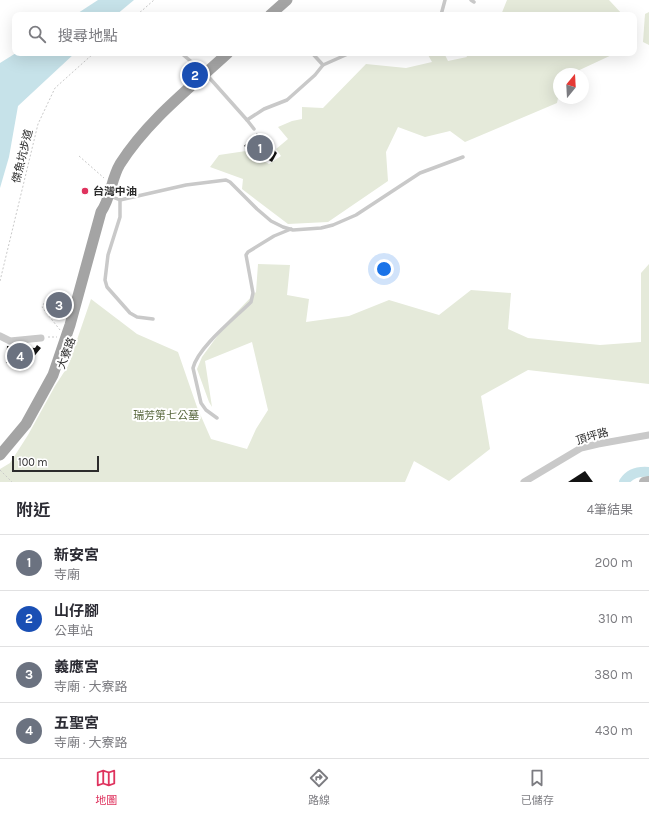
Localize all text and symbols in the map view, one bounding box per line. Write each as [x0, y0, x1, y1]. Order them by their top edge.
search box [12, 12, 637, 56]
icon: search [26, 23, 48, 45]
text: 搜尋地點 [58, 27, 118, 45]
pin: 2 [182, 60, 208, 90]
north arrow [553, 68, 589, 104]
street label: 傑魚坑步道 [10, 128, 35, 184]
pin: 1 [247, 133, 273, 163]
place label: 台灣中油 [93, 185, 137, 198]
marker: 台灣中油 [80, 186, 90, 196]
your location [374, 259, 394, 279]
pin: 3 [46, 290, 72, 320]
street label: 大寮路 [55, 335, 78, 371]
pin: 4 [7, 341, 33, 371]
park label: 瑞芳第七公墓 [133, 409, 199, 422]
street label: 頂坪路 [574, 426, 610, 447]
scale bar [12, 454, 99, 473]
text: 100 m [18, 456, 48, 469]
text: 附近 [16, 500, 50, 520]
text: 4筆結果 [587, 502, 633, 517]
text: 新安宮 [54, 546, 99, 564]
text: 1 [27, 555, 31, 570]
text: 200 m [595, 555, 633, 570]
text: 寺廟 [54, 567, 80, 582]
text: 山仔腳 [54, 602, 99, 620]
text: 2 [25, 611, 33, 626]
text: 310 m [598, 611, 633, 626]
text: 公車站 [54, 623, 93, 638]
text: 義應宮 [54, 658, 99, 676]
text: 3 [25, 667, 33, 682]
text: 380 m [594, 667, 633, 682]
text: 寺廟 · 大寮路 [54, 679, 128, 694]
text: 五聖宮 [54, 714, 99, 732]
text: 4 [25, 723, 33, 738]
text: 430 m [595, 723, 633, 738]
text: 寺廟 · 大寮路 [54, 735, 128, 750]
tab: 地圖 [95, 767, 117, 807]
tab: 路線 [308, 767, 330, 807]
tab: 已儲存 [521, 767, 554, 807]

